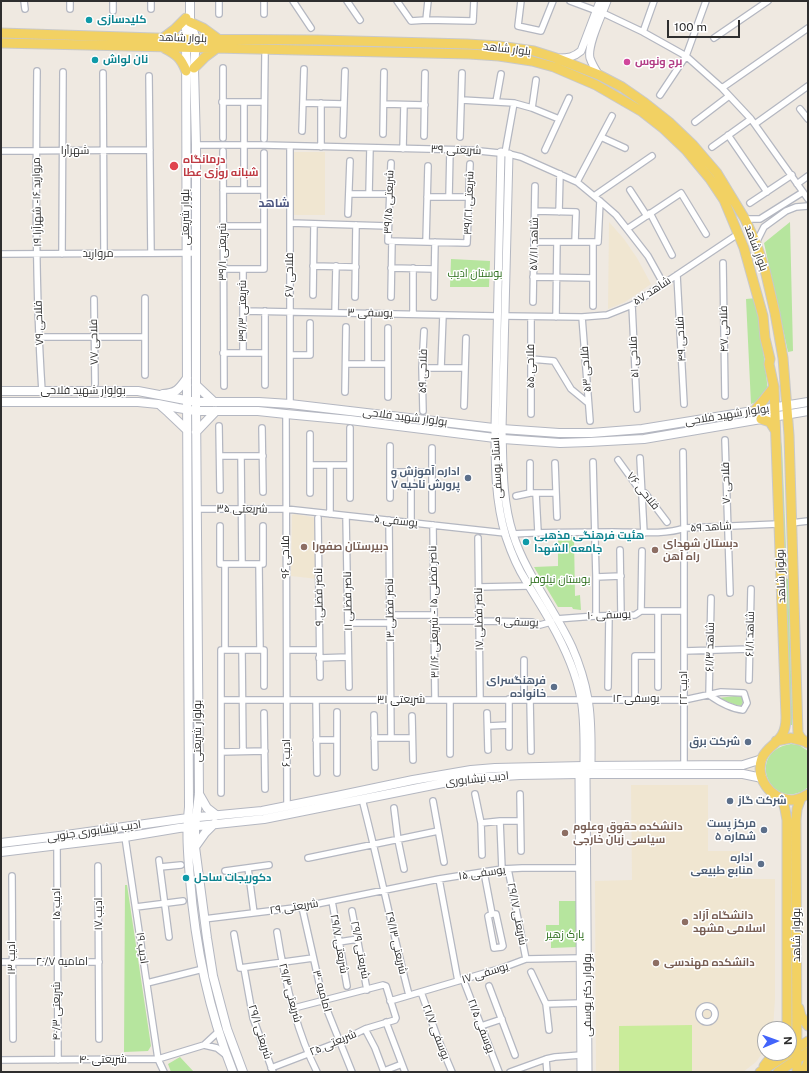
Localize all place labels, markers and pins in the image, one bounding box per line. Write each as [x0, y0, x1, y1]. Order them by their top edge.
place label: کلیدسازی [97, 13, 146, 27]
marker: کلیدسازی [84, 15, 94, 25]
place label: نان لواش [103, 53, 148, 67]
marker: نان لواش [90, 55, 100, 65]
place label: برج ونوس [635, 55, 682, 69]
marker: برج ونوس [622, 57, 632, 67]
place label: درمانگاه شبانه روزی عطا [183, 153, 259, 179]
marker: درمانگاه شبانه روزی عطا [168, 160, 180, 172]
place label: اداره آموزش و پرورش ناحیه ۷ [391, 465, 460, 491]
marker: اداره آموزش و پرورش ناحیه ۷ [463, 473, 473, 483]
place label: هئیت فرهنگی مذهبی جامعه الشهدا [534, 529, 644, 555]
marker: هئیت فرهنگی مذهبی جامعه الشهدا [521, 537, 531, 547]
place label: دبستان شهدای راه آهن [663, 537, 738, 563]
place label: دبیرستان صفورا [312, 540, 388, 554]
marker: دبیرستان صفورا [299, 542, 309, 552]
marker: دبستان شهدای راه آهن [650, 545, 660, 555]
place label: فرهنگسرای خانواده [486, 674, 546, 700]
marker: فرهنگسرای خانواده [549, 682, 559, 692]
place label: شرکت برق [689, 735, 740, 749]
marker: شرکت برق [743, 737, 753, 747]
place label: شرکت گاز [738, 794, 787, 808]
marker: شرکت گاز [725, 796, 735, 806]
place label: مرکز پست شماره ۵ [707, 817, 756, 843]
place label: دانشکده حقوق وعلوم سیاسی زبان خارجی [573, 820, 683, 846]
marker: مرکز پست شماره ۵ [759, 825, 769, 835]
marker: دانشکده حقوق وعلوم سیاسی زبان خارجی [560, 828, 570, 838]
place label: اداره منابع طبیعی [690, 851, 753, 877]
marker: اداره منابع طبیعی [756, 859, 766, 869]
place label: دکوریجات ساحل [194, 871, 272, 885]
marker: دکوریجات ساحل [181, 873, 191, 883]
place label: دانشگاه آزاد اسلامی مشهد [693, 909, 766, 935]
marker: دانشگاه آزاد اسلامی مشهد [680, 917, 690, 927]
place label: دانشکده مهندسی [664, 956, 755, 970]
marker: دانشکده مهندسی [651, 958, 661, 968]

